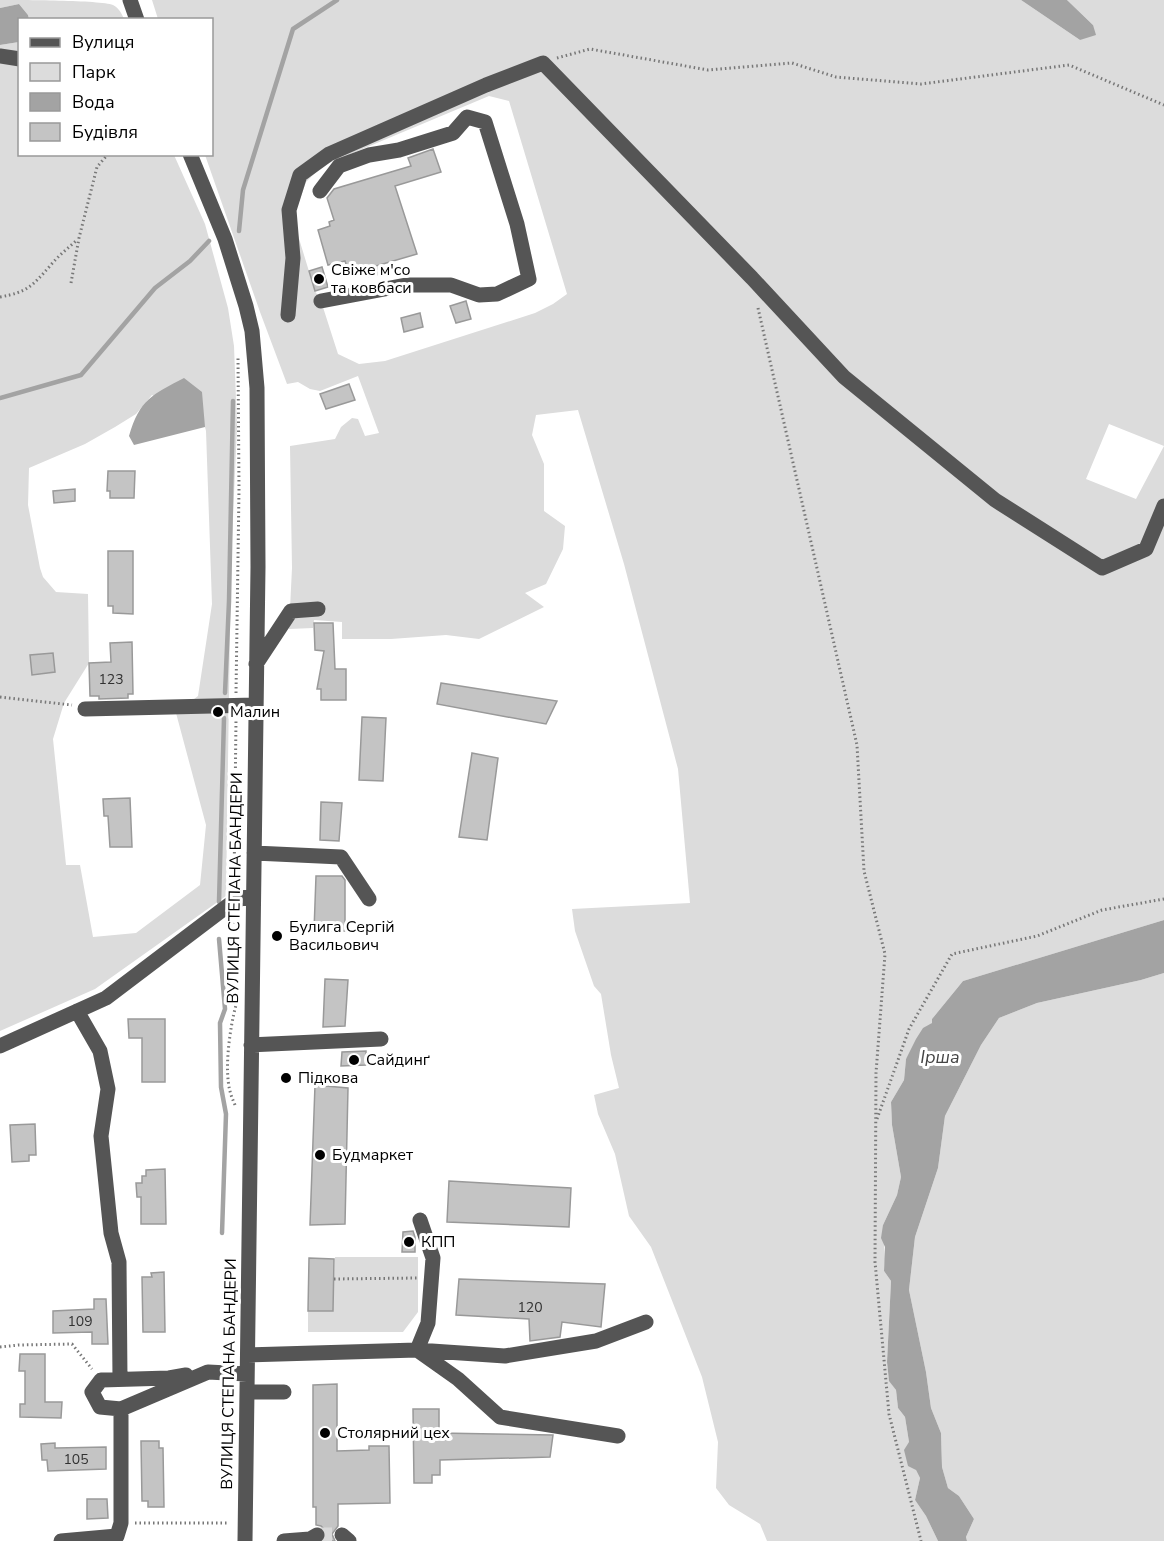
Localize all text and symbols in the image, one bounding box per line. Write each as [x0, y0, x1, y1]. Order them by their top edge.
legend [18, 18, 213, 156]
text: Вулиця [72, 30, 134, 54]
text: Парк [72, 60, 116, 84]
text: Вода [72, 90, 115, 114]
text: Будівля [72, 120, 138, 144]
place label: Свіже м'со та ковбаси [331, 259, 412, 299]
marker: Свіже м'со та ковбаси [312, 272, 326, 286]
house number: 123 [98, 670, 124, 689]
place label: Малин [230, 701, 280, 723]
marker: Малин [211, 705, 225, 719]
street label: ВУЛИЦЯ СТЕПАНА БАНДЕРИ [222, 772, 248, 1004]
place label: Булига Сергій Васильович [289, 916, 395, 956]
marker: Булига Сергій Васильович [270, 929, 284, 943]
water label: Ірша [920, 1045, 960, 1069]
place label: Сайдинґ [366, 1049, 430, 1071]
marker: Сайдинґ [347, 1053, 361, 1067]
place label: Підкова [298, 1067, 358, 1089]
marker: Підкова [279, 1071, 293, 1085]
place label: Будмаркет [332, 1144, 414, 1166]
marker: Будмаркет [313, 1148, 327, 1162]
place label: КПП [421, 1231, 455, 1253]
marker: КПП [402, 1235, 416, 1249]
street label: ВУЛИЦЯ СТЕПАНА БАНДЕРИ [216, 1258, 242, 1490]
house number: 120 [517, 1298, 543, 1317]
house number: 109 [67, 1312, 93, 1331]
place label: Столярний цех [337, 1422, 450, 1444]
marker: Столярний цех [318, 1426, 332, 1440]
house number: 105 [63, 1450, 89, 1469]

